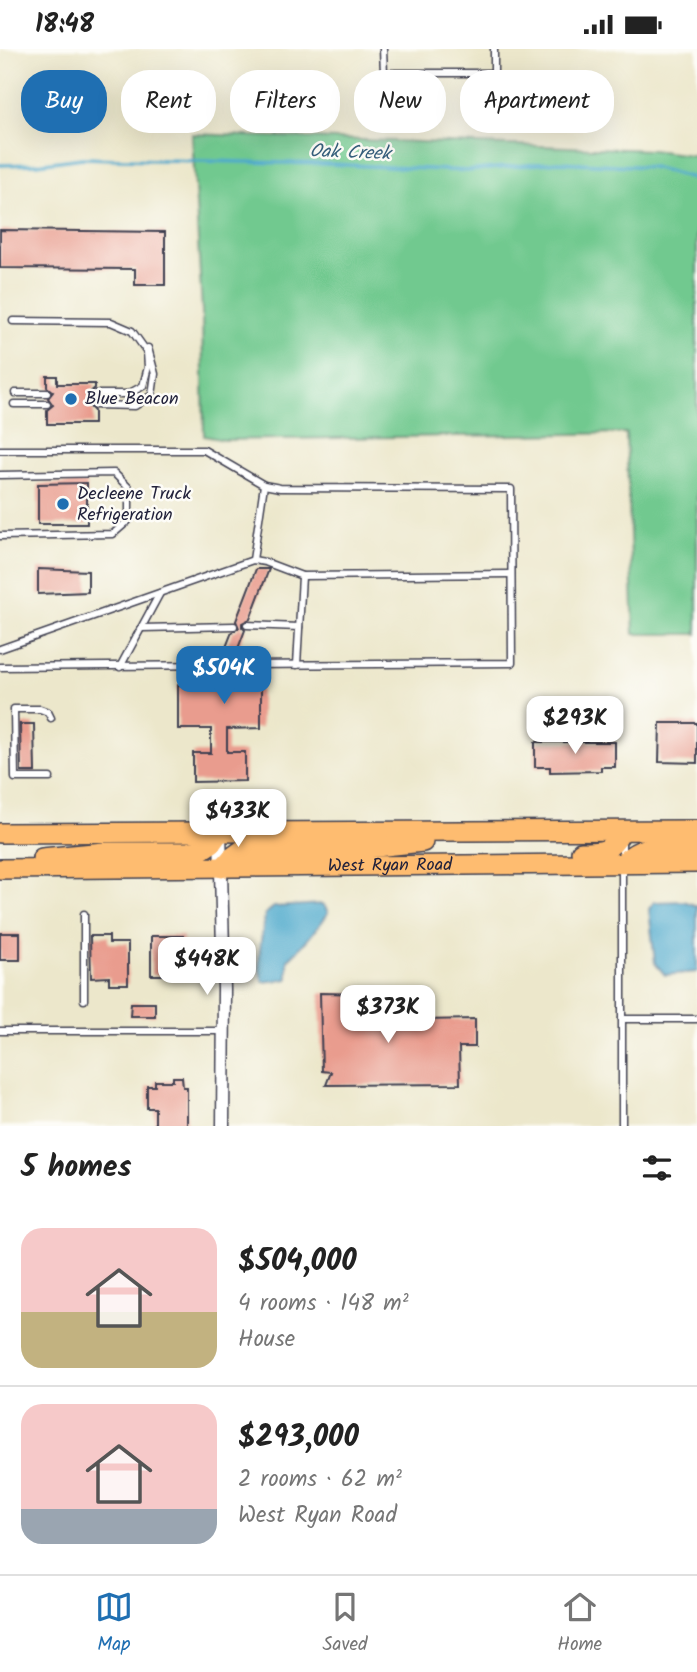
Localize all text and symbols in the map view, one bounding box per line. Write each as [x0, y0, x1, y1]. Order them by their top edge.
text: 18:48 [35, 4, 94, 46]
chip: Buy [21, 70, 107, 133]
chip: Rent [121, 70, 216, 133]
chip: Filters [230, 70, 340, 133]
chip: New [354, 70, 446, 133]
chip: Apartment [460, 70, 614, 133]
water label: Oak Creek [309, 137, 394, 170]
place label: Blue Beacon [85, 385, 179, 414]
marker: Blue Beacon [63, 391, 79, 407]
place label: Decleene Truck Refrigeration [77, 480, 191, 530]
marker: Decleene Truck Refrigeration [55, 496, 71, 512]
pin: $504K [175, 647, 273, 706]
text: $504K [192, 651, 256, 687]
pin: $293K [526, 697, 624, 756]
text: $293K [542, 701, 608, 737]
pin: $433K [189, 789, 287, 849]
text: $433K [205, 794, 271, 830]
street label: West Ryan Road [328, 851, 453, 881]
pin: $448K [158, 937, 256, 997]
text: $448K [174, 942, 240, 978]
pin: $373K [339, 985, 437, 1045]
text: $373K [356, 990, 420, 1026]
text: 5 homes [21, 1144, 132, 1192]
icon: filters [638, 1149, 676, 1187]
text: $504,000 [238, 1238, 357, 1286]
icon: home [77, 1256, 161, 1340]
text: 4 rooms · 148 m² [238, 1286, 409, 1322]
text: House [238, 1322, 295, 1358]
text: $293,000 [238, 1414, 359, 1462]
icon: home [77, 1432, 161, 1516]
text: 2 rooms · 62 m² [238, 1462, 402, 1498]
text: West Ryan Road [238, 1498, 397, 1534]
tab: Map [95, 1588, 133, 1660]
tab: Saved [322, 1588, 368, 1660]
tab: Home [557, 1588, 602, 1660]

